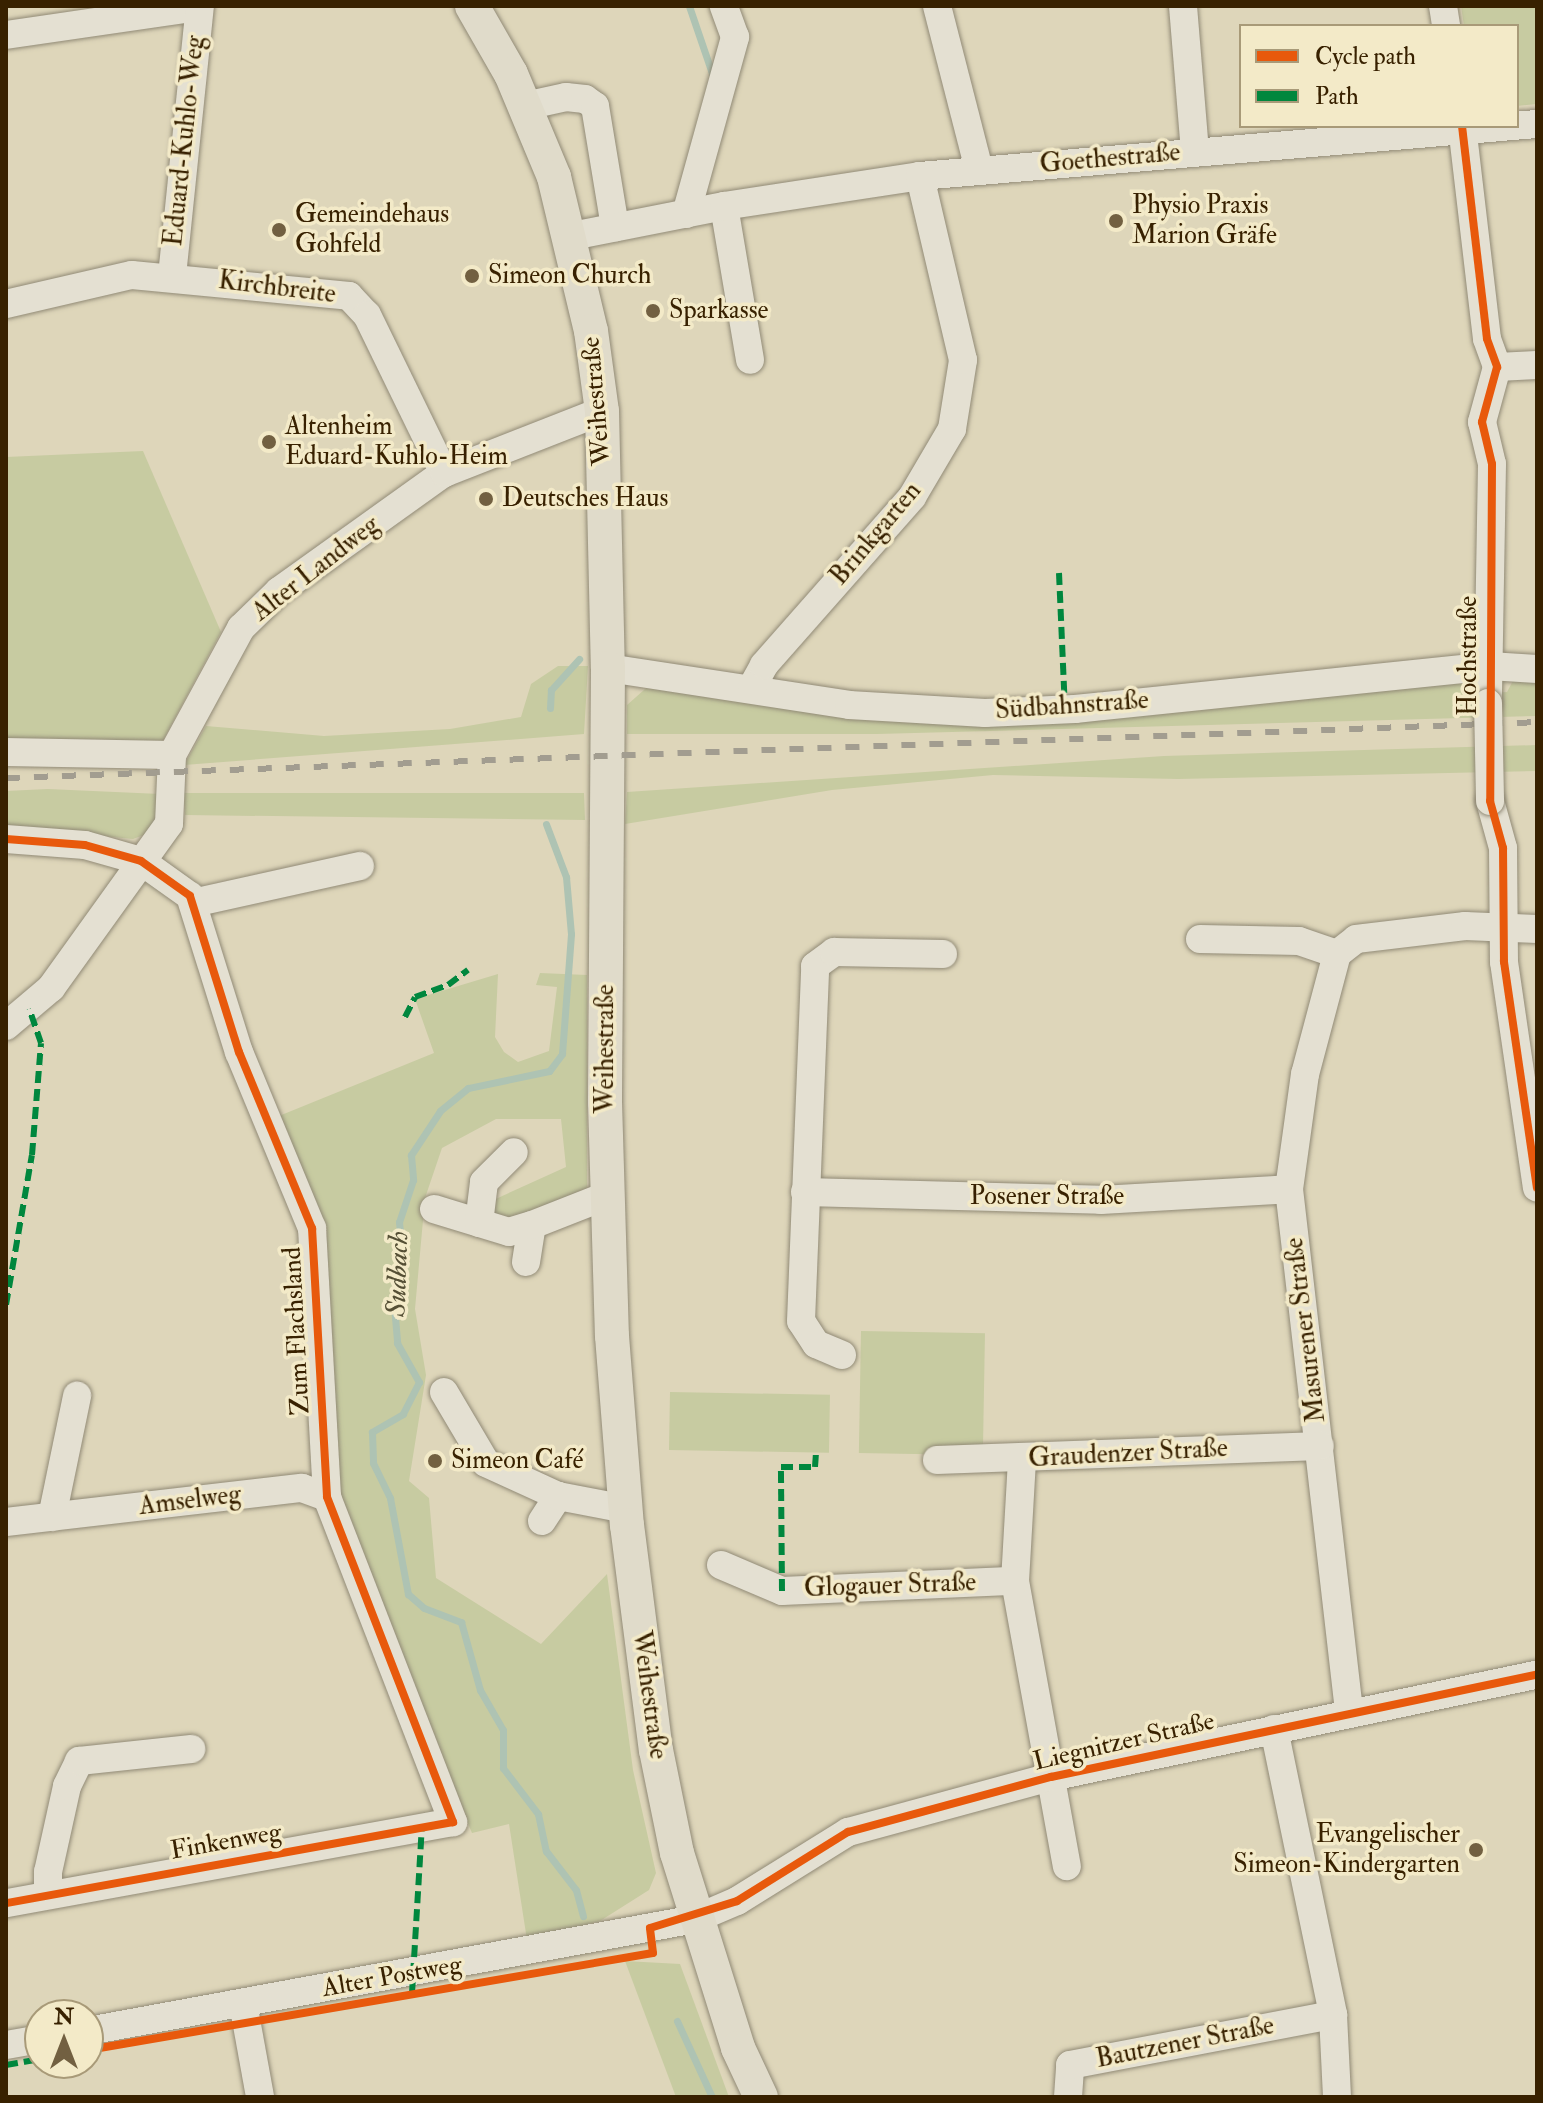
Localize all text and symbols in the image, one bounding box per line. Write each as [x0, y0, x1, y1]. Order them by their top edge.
legend [1239, 24, 1519, 128]
street label: Eduard-Kuhlo-Weg [158, 34, 212, 248]
text: Cycle path [1315, 41, 1416, 72]
text: Path [1315, 81, 1359, 112]
street label: Goethestraße [1039, 137, 1181, 181]
place label: Physio Praxis Marion Gräfe [1132, 190, 1277, 252]
place label: Gemeindehaus Gohfeld [295, 199, 449, 260]
marker: Physio Praxis Marion Gräfe [1107, 212, 1125, 230]
marker: Gemeindehaus Gohfeld [270, 221, 288, 239]
place label: Simeon Church [488, 260, 651, 292]
street label: Kirchbreite [217, 265, 337, 311]
marker: Simeon Church [463, 267, 481, 285]
place label: Sparkasse [669, 295, 768, 327]
marker: Sparkasse [644, 302, 662, 320]
street label: Weihestraße [576, 335, 618, 467]
place label: Altenheim Eduard-Kuhlo-Heim [285, 411, 508, 472]
marker: Altenheim Eduard-Kuhlo-Heim [260, 433, 278, 451]
street label: Brinkgarten [824, 476, 928, 592]
place label: Deutsches Haus [502, 483, 668, 515]
marker: Deutsches Haus [477, 490, 495, 508]
street label: Alter Landweg [246, 510, 386, 628]
street label: Hochstraße [1453, 596, 1485, 716]
street label: Südbahnstraße [994, 685, 1150, 727]
street label: Weihestraße [590, 984, 622, 1114]
street label: Posener Straße [970, 1181, 1124, 1213]
water label: Sudbach [380, 1231, 416, 1317]
street label: Masurener Straße [1279, 1236, 1333, 1424]
street label: Zum Flachsland [277, 1246, 317, 1416]
street label: Graudenzer Straße [1028, 1433, 1228, 1475]
place label: Simeon Café [451, 1445, 583, 1477]
marker: Simeon Café [426, 1452, 444, 1470]
street label: Amselweg [137, 1479, 243, 1523]
street label: Glogauer Straße [803, 1567, 977, 1605]
street label: Weihestraße [625, 1629, 673, 1761]
street label: Liegnitzer Straße [1031, 1706, 1217, 1778]
street label: Finkenweg [168, 1817, 284, 1867]
place label: Evangelischer Simeon-Kindergarten [1233, 1819, 1460, 1880]
marker: Evangelischer Simeon-Kindergarten [1467, 1841, 1485, 1859]
street label: Alter Postweg [320, 1949, 464, 2005]
north arrow [24, 1999, 104, 2079]
text: N [54, 2003, 74, 2031]
street label: Bautzener Straße [1093, 2010, 1277, 2076]

